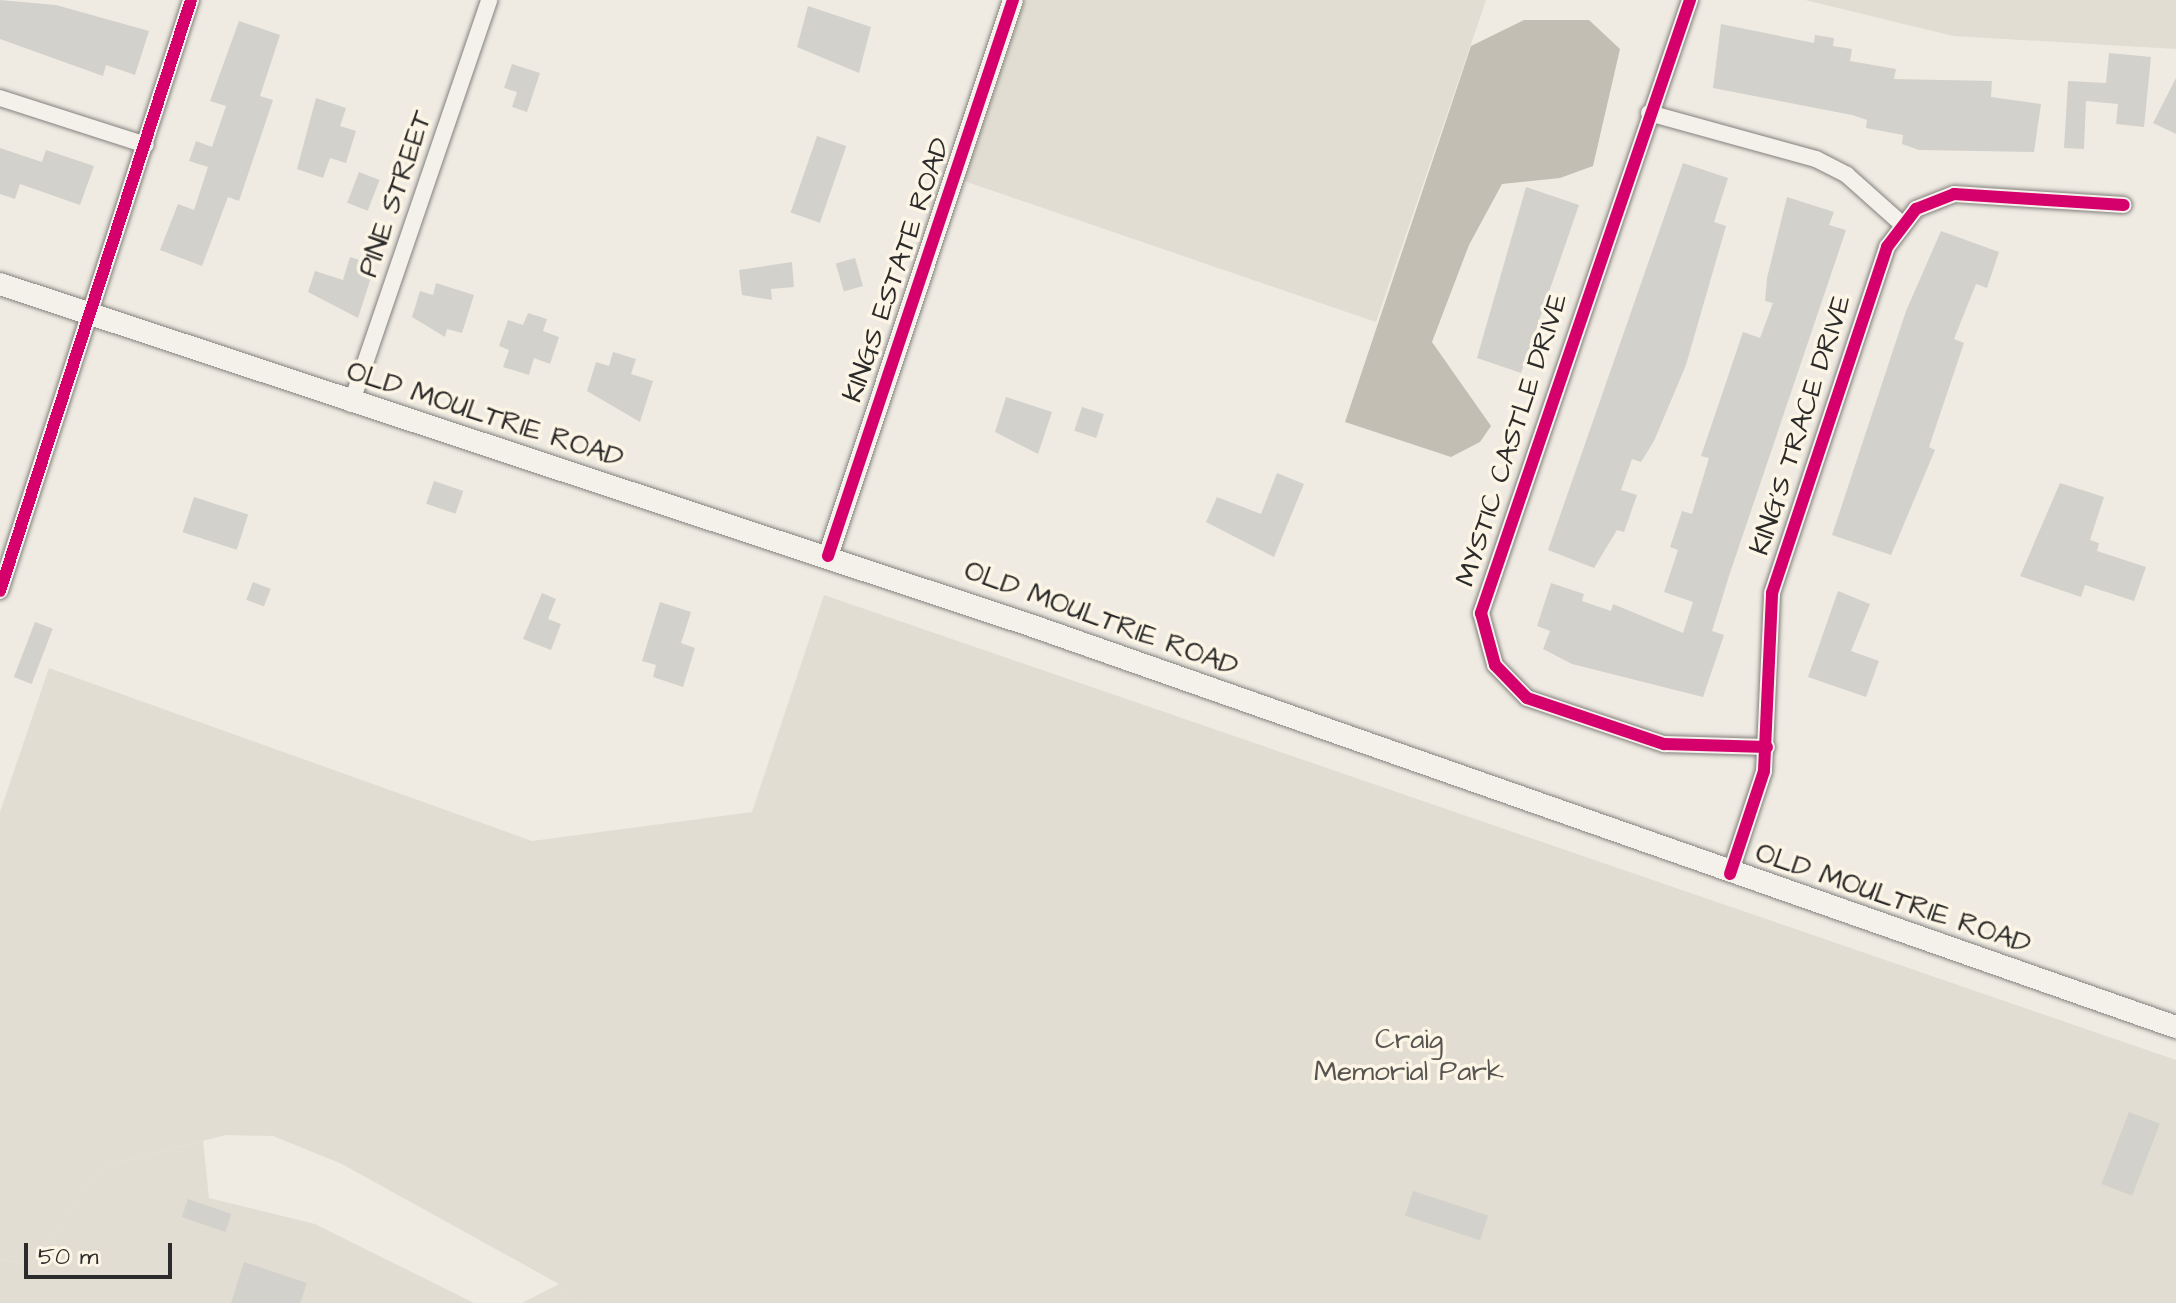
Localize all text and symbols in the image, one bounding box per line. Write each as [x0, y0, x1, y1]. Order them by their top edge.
street label: PINE STREET [352, 107, 440, 281]
street label: KINGS ESTATE ROAD [836, 133, 958, 407]
street label: MYSTIC CASTLE DRIVE [1449, 289, 1575, 591]
street label: KING'S TRACE DRIVE [1743, 291, 1859, 559]
street label: OLD MOULTRIE ROAD [342, 354, 628, 476]
street label: OLD MOULTRIE ROAD [960, 554, 1242, 684]
street label: OLD MOULTRIE ROAD [1751, 836, 2035, 962]
park label: Craig Memorial Park [1314, 1023, 1504, 1089]
scale bar [28, 1227, 176, 1277]
text: 50 m [38, 1240, 98, 1274]

